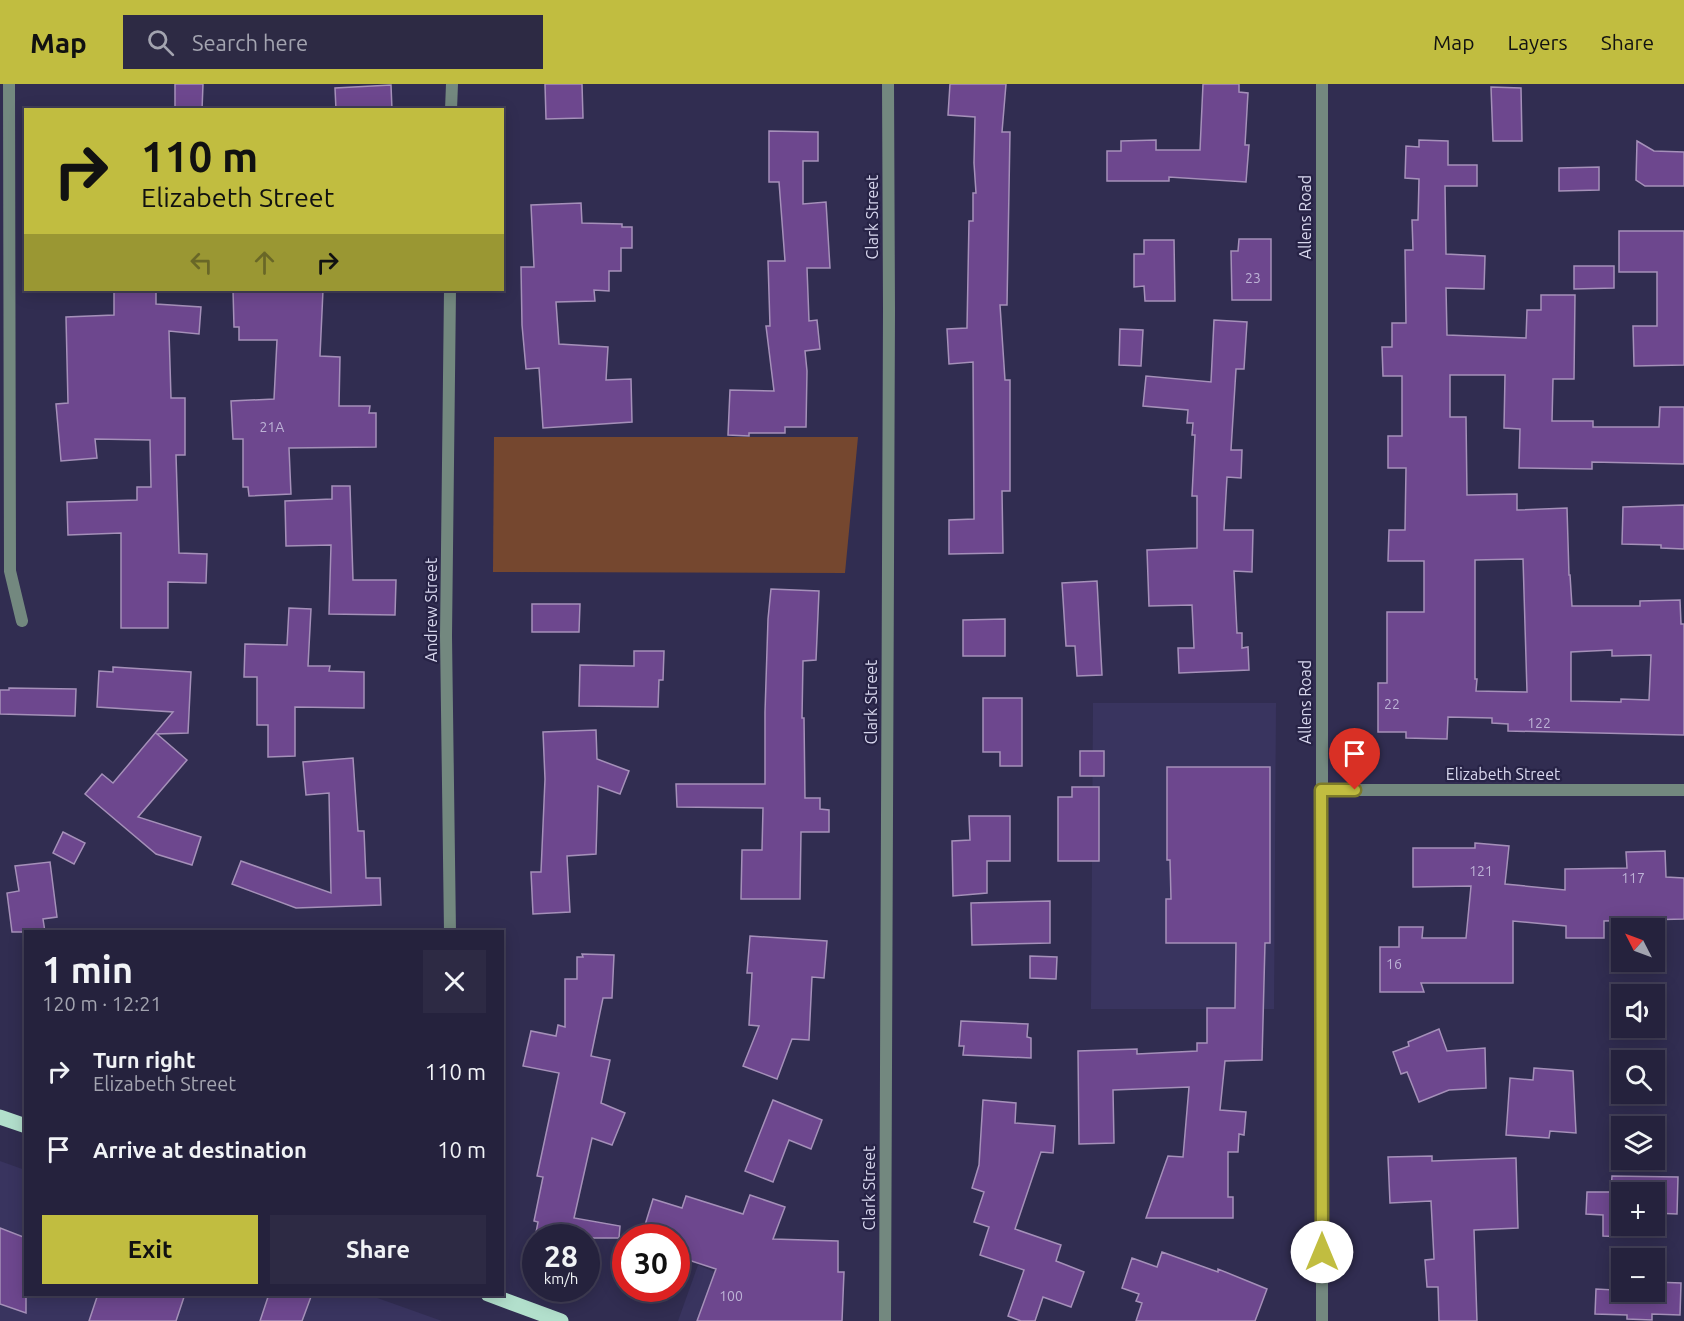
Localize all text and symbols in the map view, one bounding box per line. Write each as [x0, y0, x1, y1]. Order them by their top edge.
search box [123, 15, 543, 69]
icon: search [144, 26, 177, 59]
text: Map [30, 27, 87, 58]
text: Search here [192, 30, 308, 55]
text: Map [1433, 30, 1474, 54]
text: Layers [1507, 30, 1568, 54]
text: Share [1601, 30, 1654, 54]
icon: right [42, 132, 120, 210]
text: 110 m [141, 133, 258, 180]
street label: Clark Street [863, 174, 881, 259]
street label: Allens Road [1296, 175, 1314, 259]
text: Elizabeth Street [141, 182, 334, 212]
icon: left [185, 246, 218, 279]
icon: ahead [248, 246, 281, 279]
icon: right [311, 246, 344, 279]
house number: 23 [1245, 270, 1261, 286]
house number: 21A [260, 419, 284, 435]
street label: Andrew Street [422, 557, 440, 662]
street label: Clark Street [862, 659, 880, 744]
street label: Allens Road [1296, 660, 1314, 744]
house number: 22 [1384, 696, 1400, 712]
house number: 122 [1527, 715, 1551, 731]
pin [1329, 728, 1380, 790]
icon: arrive [1338, 737, 1371, 770]
street label: Elizabeth Street [1446, 765, 1561, 783]
house number: 121 [1469, 863, 1493, 879]
house number: 117 [1621, 870, 1645, 886]
north arrow [1611, 918, 1665, 972]
map controls [1611, 918, 1665, 1302]
text: 1 min [42, 949, 133, 990]
button: close [423, 950, 486, 1013]
house number: 16 [1386, 956, 1402, 972]
button: sound [1611, 984, 1665, 1038]
text: 120 m · 12:21 [42, 992, 162, 1015]
text: Turn right [93, 1047, 195, 1072]
button: search [1611, 1050, 1665, 1104]
icon: right [42, 1055, 75, 1088]
text: 110 m [425, 1059, 486, 1084]
text: Elizabeth Street [93, 1072, 236, 1095]
button: layers [1611, 1116, 1665, 1170]
icon: arrive [42, 1133, 75, 1166]
text: Arrive at destination [93, 1137, 307, 1162]
text: 10 m [437, 1137, 486, 1162]
street label: Clark Street [860, 1145, 878, 1230]
button: + [1611, 1182, 1665, 1236]
button: Exit [42, 1215, 258, 1284]
button: Share [270, 1215, 486, 1284]
position arrow [1290, 1220, 1354, 1284]
speed limit sign: 30 [612, 1224, 690, 1302]
text: 28 [544, 1239, 578, 1273]
button: − [1611, 1248, 1665, 1302]
text: km/h [544, 1270, 578, 1287]
house number: 100 [719, 1288, 743, 1304]

